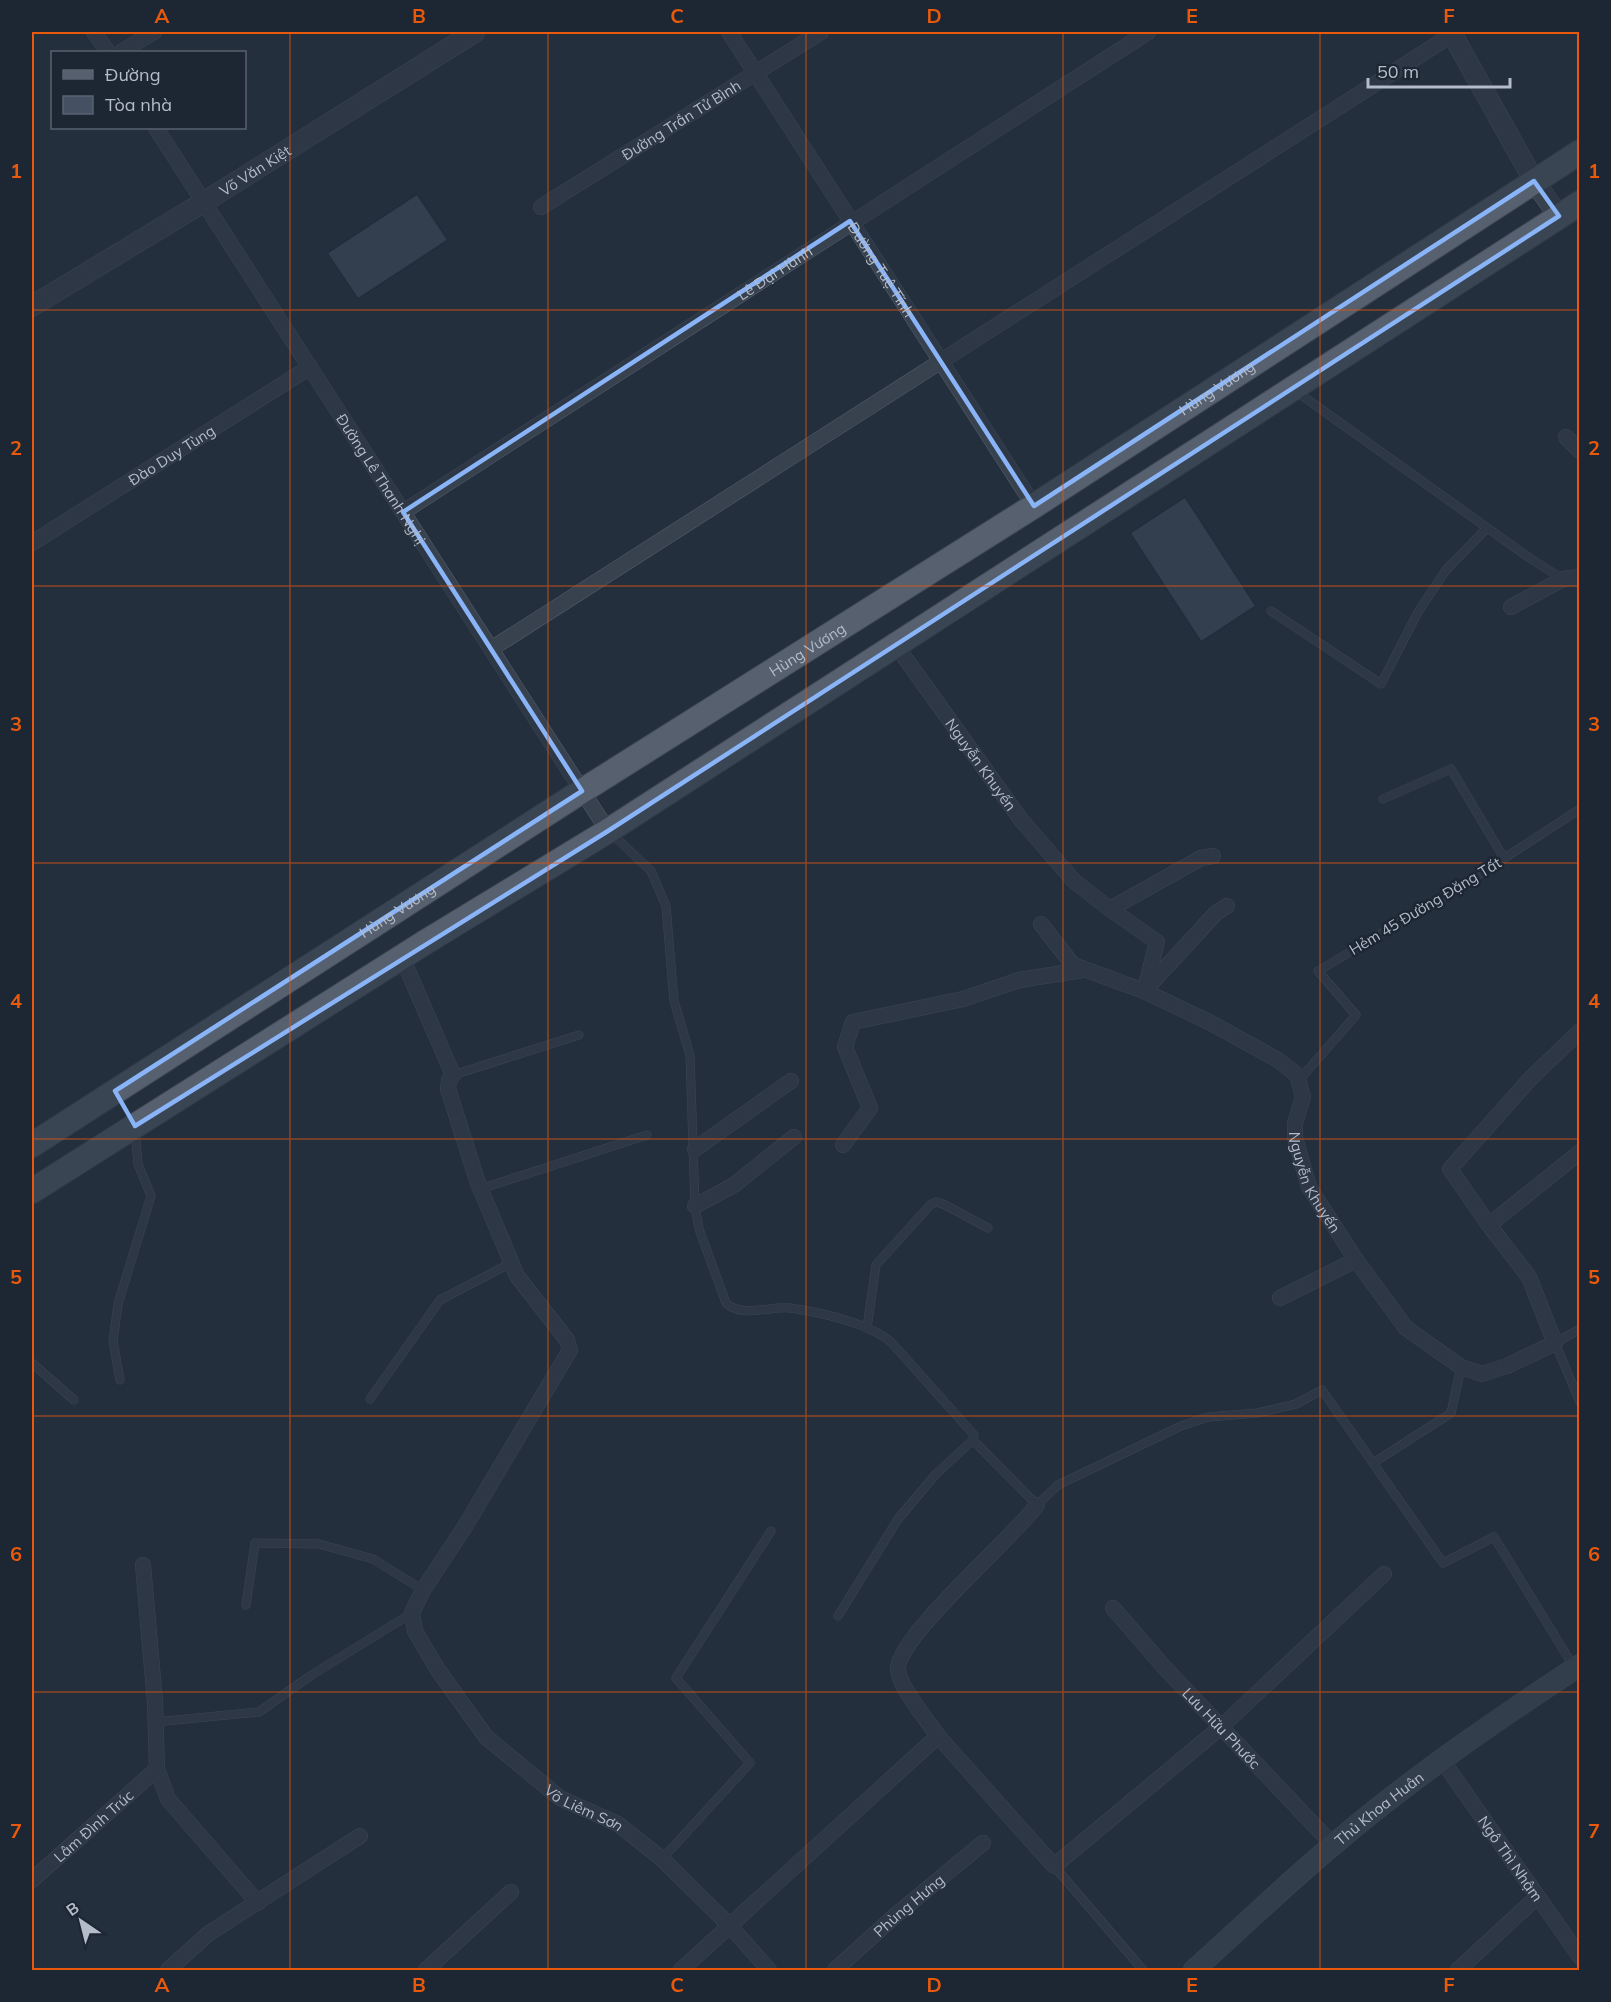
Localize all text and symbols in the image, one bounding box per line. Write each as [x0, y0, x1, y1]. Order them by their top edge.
text: A [155, 3, 170, 28]
text: B [412, 3, 426, 28]
text: C [670, 3, 684, 28]
text: D [926, 3, 942, 28]
text: E [1186, 3, 1198, 28]
text: F [1443, 3, 1455, 28]
legend [51, 51, 246, 129]
scale bar [1368, 51, 1510, 89]
text: 50 m [1377, 60, 1419, 83]
text: Đường [105, 63, 161, 86]
street label: Đường Trần Tử Bình [618, 75, 744, 164]
text: Tòa nhà [105, 93, 172, 116]
street label: Võ Văn Kiệt [216, 141, 294, 200]
text: 1 [10, 158, 22, 183]
text: 1 [1588, 158, 1600, 183]
street label: Đường Tuệ Tĩnh [844, 218, 919, 320]
street label: Lê Đại Hành [733, 241, 816, 304]
street label: Hùng Vương [1175, 356, 1258, 419]
street label: Đường Lê Thanh Nghị [333, 410, 430, 548]
street label: Đào Duy Tùng [125, 420, 218, 489]
text: 2 [10, 435, 22, 460]
text: 2 [1588, 435, 1600, 460]
street label: Hùng Vương [765, 618, 849, 680]
text: 3 [10, 711, 22, 736]
text: 3 [1588, 711, 1600, 736]
street label: Nguyễn Khuyến [942, 714, 1021, 814]
street label: Hẻm 45 Đường Đặng Tất [1345, 853, 1505, 959]
street label: Hùng Vương [355, 879, 439, 942]
text: 4 [10, 988, 22, 1013]
text: 4 [1588, 988, 1600, 1013]
street label: Nguyễn Khuyến [1286, 1132, 1345, 1236]
text: 5 [10, 1264, 22, 1289]
text: 5 [1588, 1264, 1600, 1289]
text: 6 [10, 1541, 22, 1566]
text: 6 [1588, 1541, 1600, 1566]
street label: Lưu Hữu Phước [1179, 1683, 1265, 1773]
street label: Thủ Khoa Huân [1331, 1767, 1427, 1849]
street label: Võ Liêm Sơn [541, 1780, 628, 1835]
street label: Lâm Đình Trúc [50, 1785, 137, 1866]
street label: Ngô Thì Nhậm [1474, 1812, 1547, 1905]
text: 7 [10, 1818, 22, 1843]
text: 7 [1588, 1818, 1600, 1843]
street label: Phùng Hưng [869, 1870, 948, 1941]
north arrow [51, 1891, 111, 1951]
text: B [62, 1897, 83, 1920]
text: A [155, 1972, 170, 1997]
text: B [412, 1972, 426, 1997]
text: C [670, 1972, 684, 1997]
text: D [926, 1972, 942, 1997]
text: E [1186, 1972, 1198, 1997]
text: F [1443, 1972, 1455, 1997]

